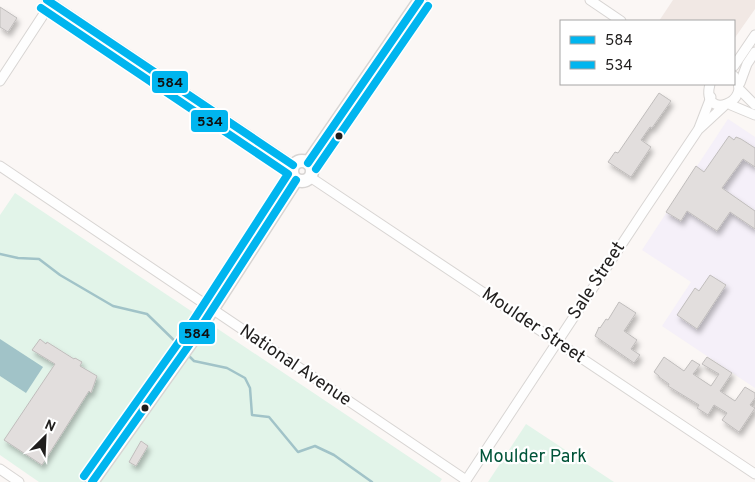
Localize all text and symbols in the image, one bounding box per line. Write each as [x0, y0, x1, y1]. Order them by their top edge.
legend [560, 20, 735, 85]
text: 584 [605, 32, 633, 51]
text: 534 [605, 57, 633, 76]
line badge: 584 [151, 70, 189, 94]
text: 584 [157, 75, 183, 92]
line badge: 534 [190, 109, 229, 133]
text: 534 [197, 114, 223, 131]
unlabelled marker [334, 131, 344, 141]
street label: Sale Street [563, 238, 631, 324]
street label: Moulder Street [477, 283, 589, 369]
street label: National Avenue [234, 320, 356, 412]
line badge: 584 [178, 321, 216, 345]
text: 584 [184, 326, 210, 343]
unlabelled marker [140, 403, 150, 413]
north arrow [20, 412, 70, 462]
text: N [42, 417, 58, 436]
park label: Moulder Park [479, 446, 587, 469]

